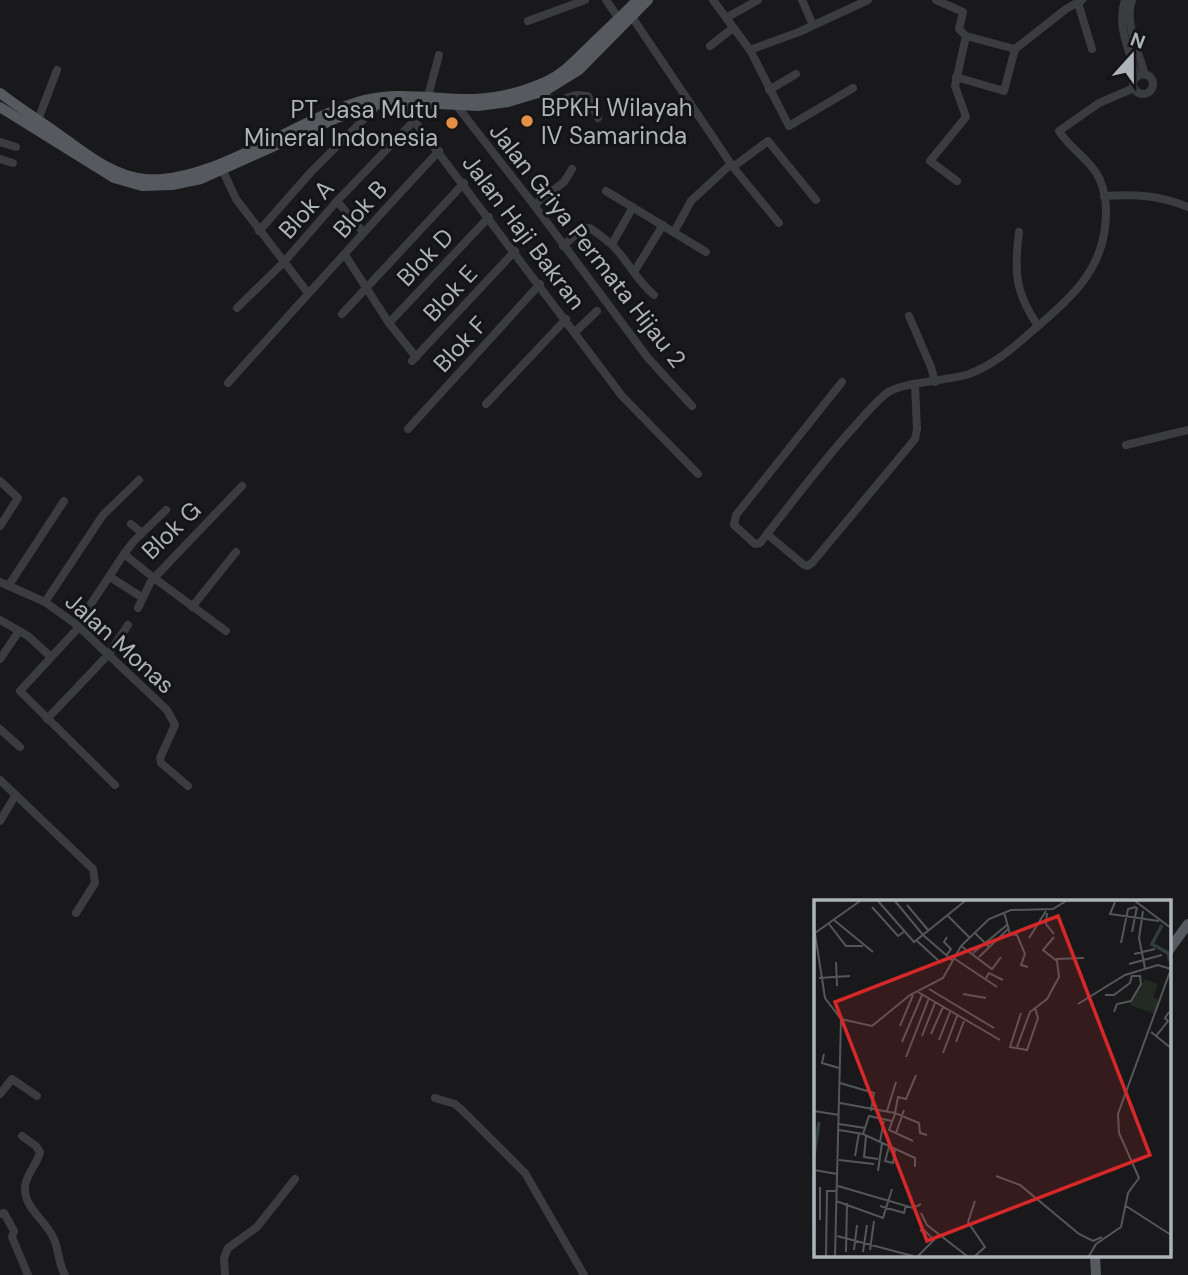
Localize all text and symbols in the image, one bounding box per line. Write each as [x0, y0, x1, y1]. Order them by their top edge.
north arrow [1097, 21, 1167, 91]
text: N [1127, 26, 1149, 55]
place label: BPKH Wilayah IV Samarinda [541, 92, 693, 151]
place label: PT Jasa Mutu Mineral Indonesia [244, 94, 438, 153]
marker: BPKH Wilayah IV Samarinda [519, 113, 535, 129]
marker: PT Jasa Mutu Mineral Indonesia [444, 115, 460, 131]
street label: Jalan Griya Permata Hijau 2 [483, 116, 693, 374]
street label: Jalan Haji Bakran [456, 148, 592, 316]
street label: Blok A [272, 173, 340, 245]
street label: Blok B [326, 174, 394, 244]
street label: Blok D [390, 221, 460, 293]
street label: Blok E [416, 258, 484, 328]
street label: Blok F [426, 309, 494, 378]
street label: Blok G [135, 494, 207, 566]
street label: Jalan Monas [59, 586, 181, 700]
inset map [814, 900, 1170, 1258]

